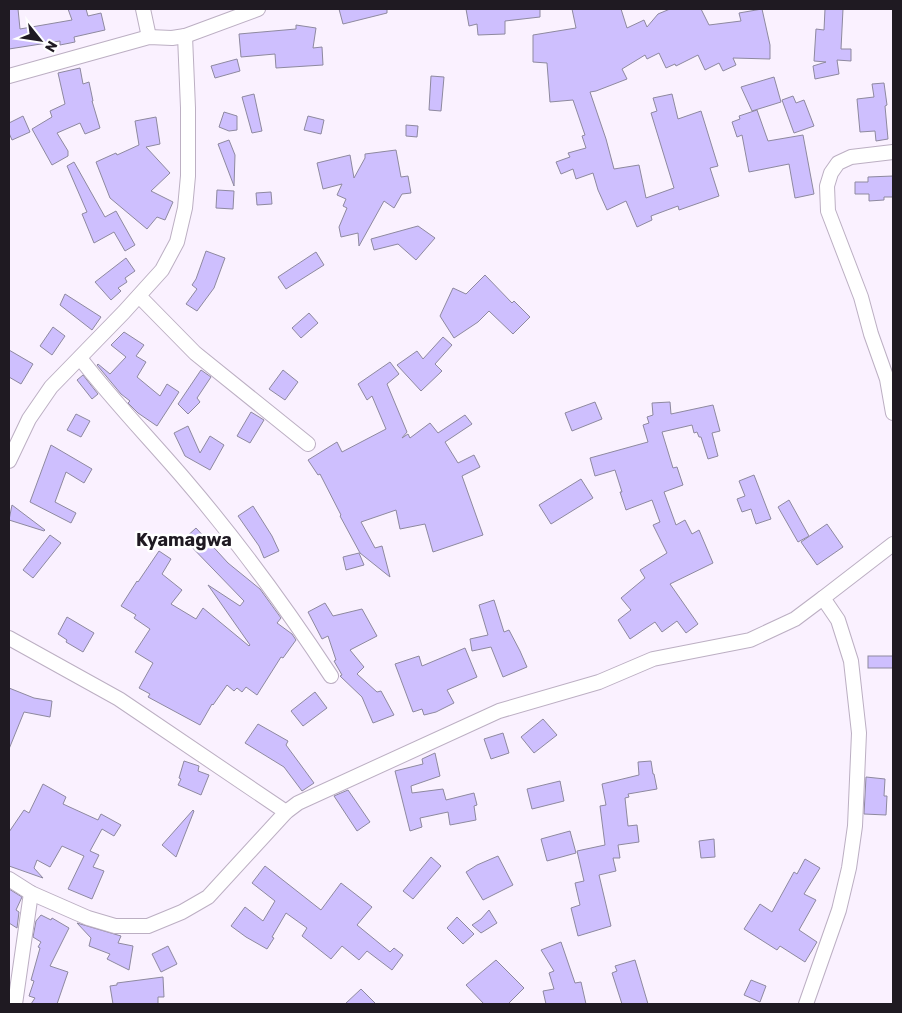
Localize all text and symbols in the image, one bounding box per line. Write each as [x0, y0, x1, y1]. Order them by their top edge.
north arrow [15, 15, 65, 65]
text: N [41, 38, 61, 55]
district label: Kyamagwa [136, 529, 232, 551]

